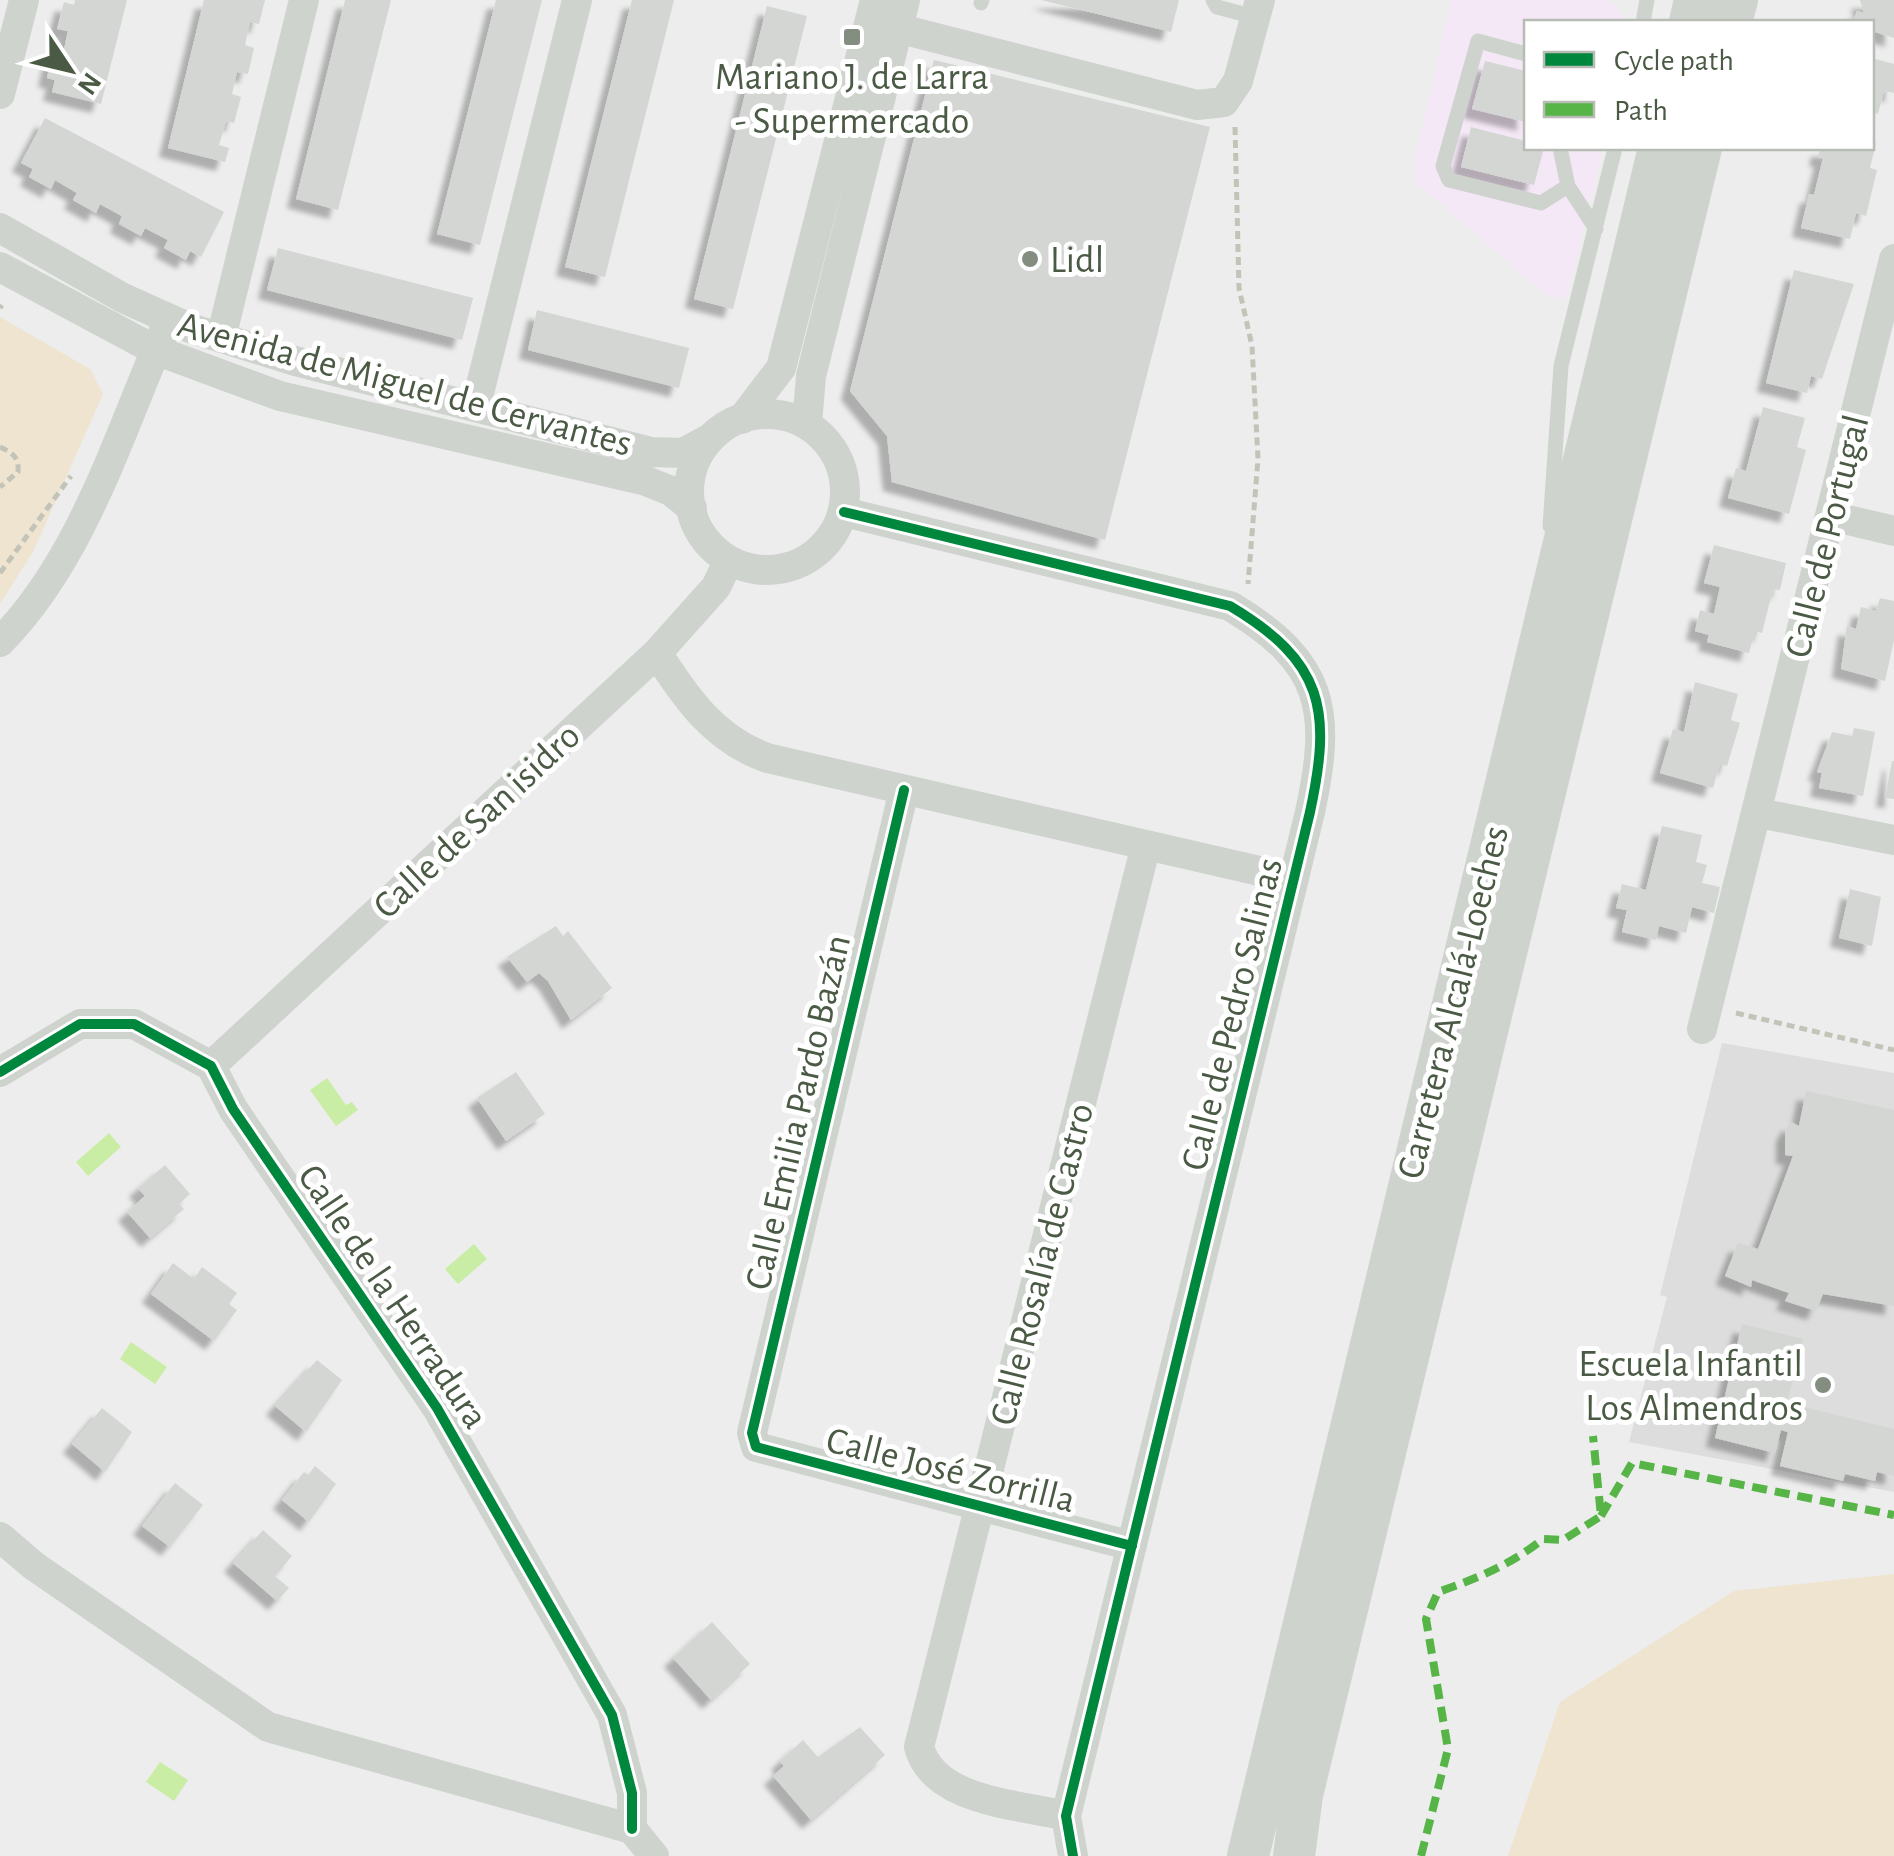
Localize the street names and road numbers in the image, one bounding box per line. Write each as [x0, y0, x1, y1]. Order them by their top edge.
street label: Avenida de Miguel de Cervantes [173, 306, 636, 464]
street label: Calle de Portugal [1779, 411, 1876, 662]
street label: Calle de San isidro [367, 717, 588, 926]
street label: Carretera Alcalá-Loeches [1392, 822, 1516, 1183]
street label: Calle de Pedro Salinas [1176, 854, 1290, 1175]
street label: Calle Emilia Pardo Bazán [740, 931, 858, 1294]
street label: Calle Rosalía de Castro [985, 1100, 1101, 1429]
street label: Calle de la Herradura [290, 1158, 495, 1436]
street label: Calle José Zorrilla [822, 1422, 1079, 1520]

